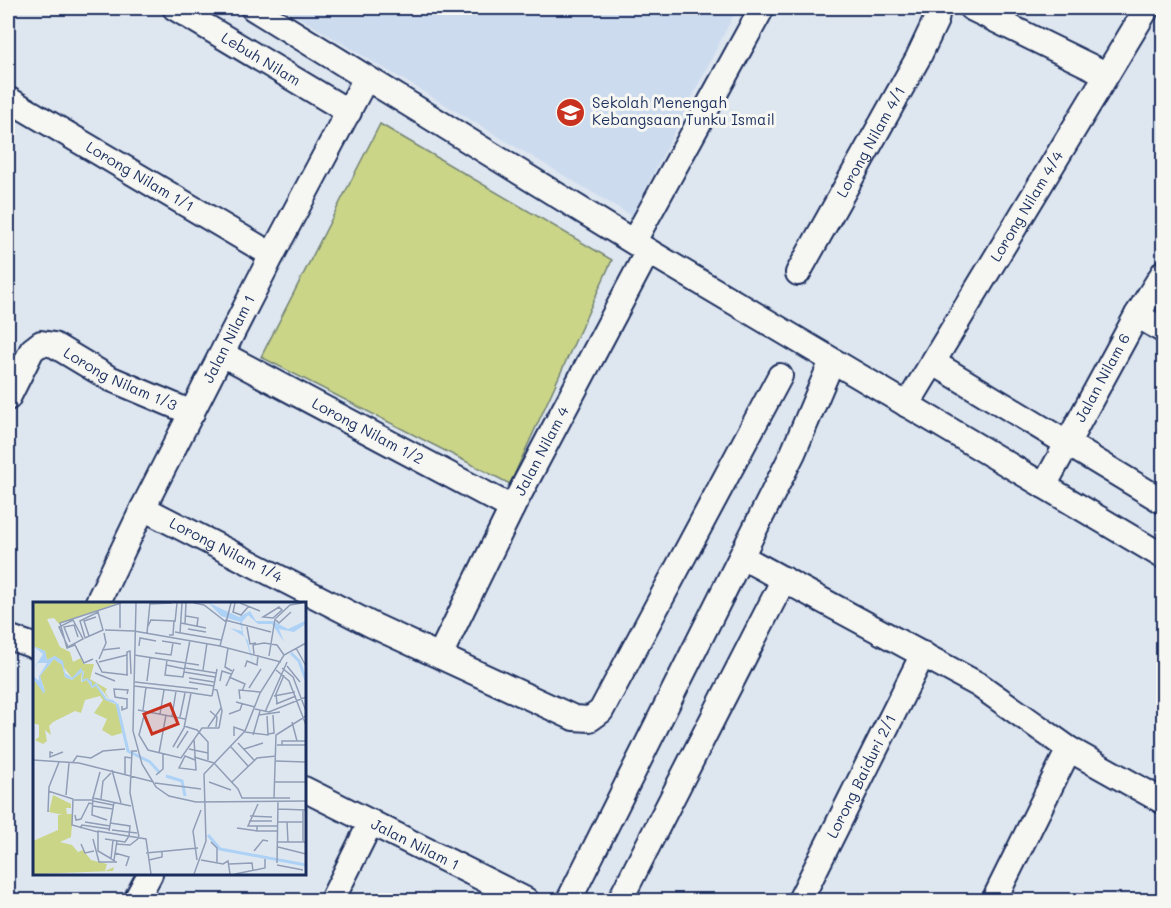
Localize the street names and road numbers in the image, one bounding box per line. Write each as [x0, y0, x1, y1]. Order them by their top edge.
street label: Lebuh Nilam [218, 27, 305, 90]
street label: Lorong Nilam 4/1 [831, 82, 909, 201]
street label: Lorong Nilam 1/1 [83, 136, 198, 216]
street label: Lorong Nilam 4/4 [985, 147, 1067, 265]
street label: Jalan Nilam 1 [197, 291, 259, 386]
street label: Jalan Nilam 6 [1070, 329, 1134, 426]
street label: Lorong Nilam 1/3 [60, 342, 180, 415]
street label: Lorong Nilam 1/2 [309, 393, 427, 468]
street label: Jalan Nilam 4 [509, 402, 573, 499]
street label: Lorong Nilam 1/4 [166, 512, 286, 587]
street label: Lorong Baiduri 2/1 [821, 711, 900, 841]
street label: Jalan Nilam 1 [368, 813, 463, 874]

